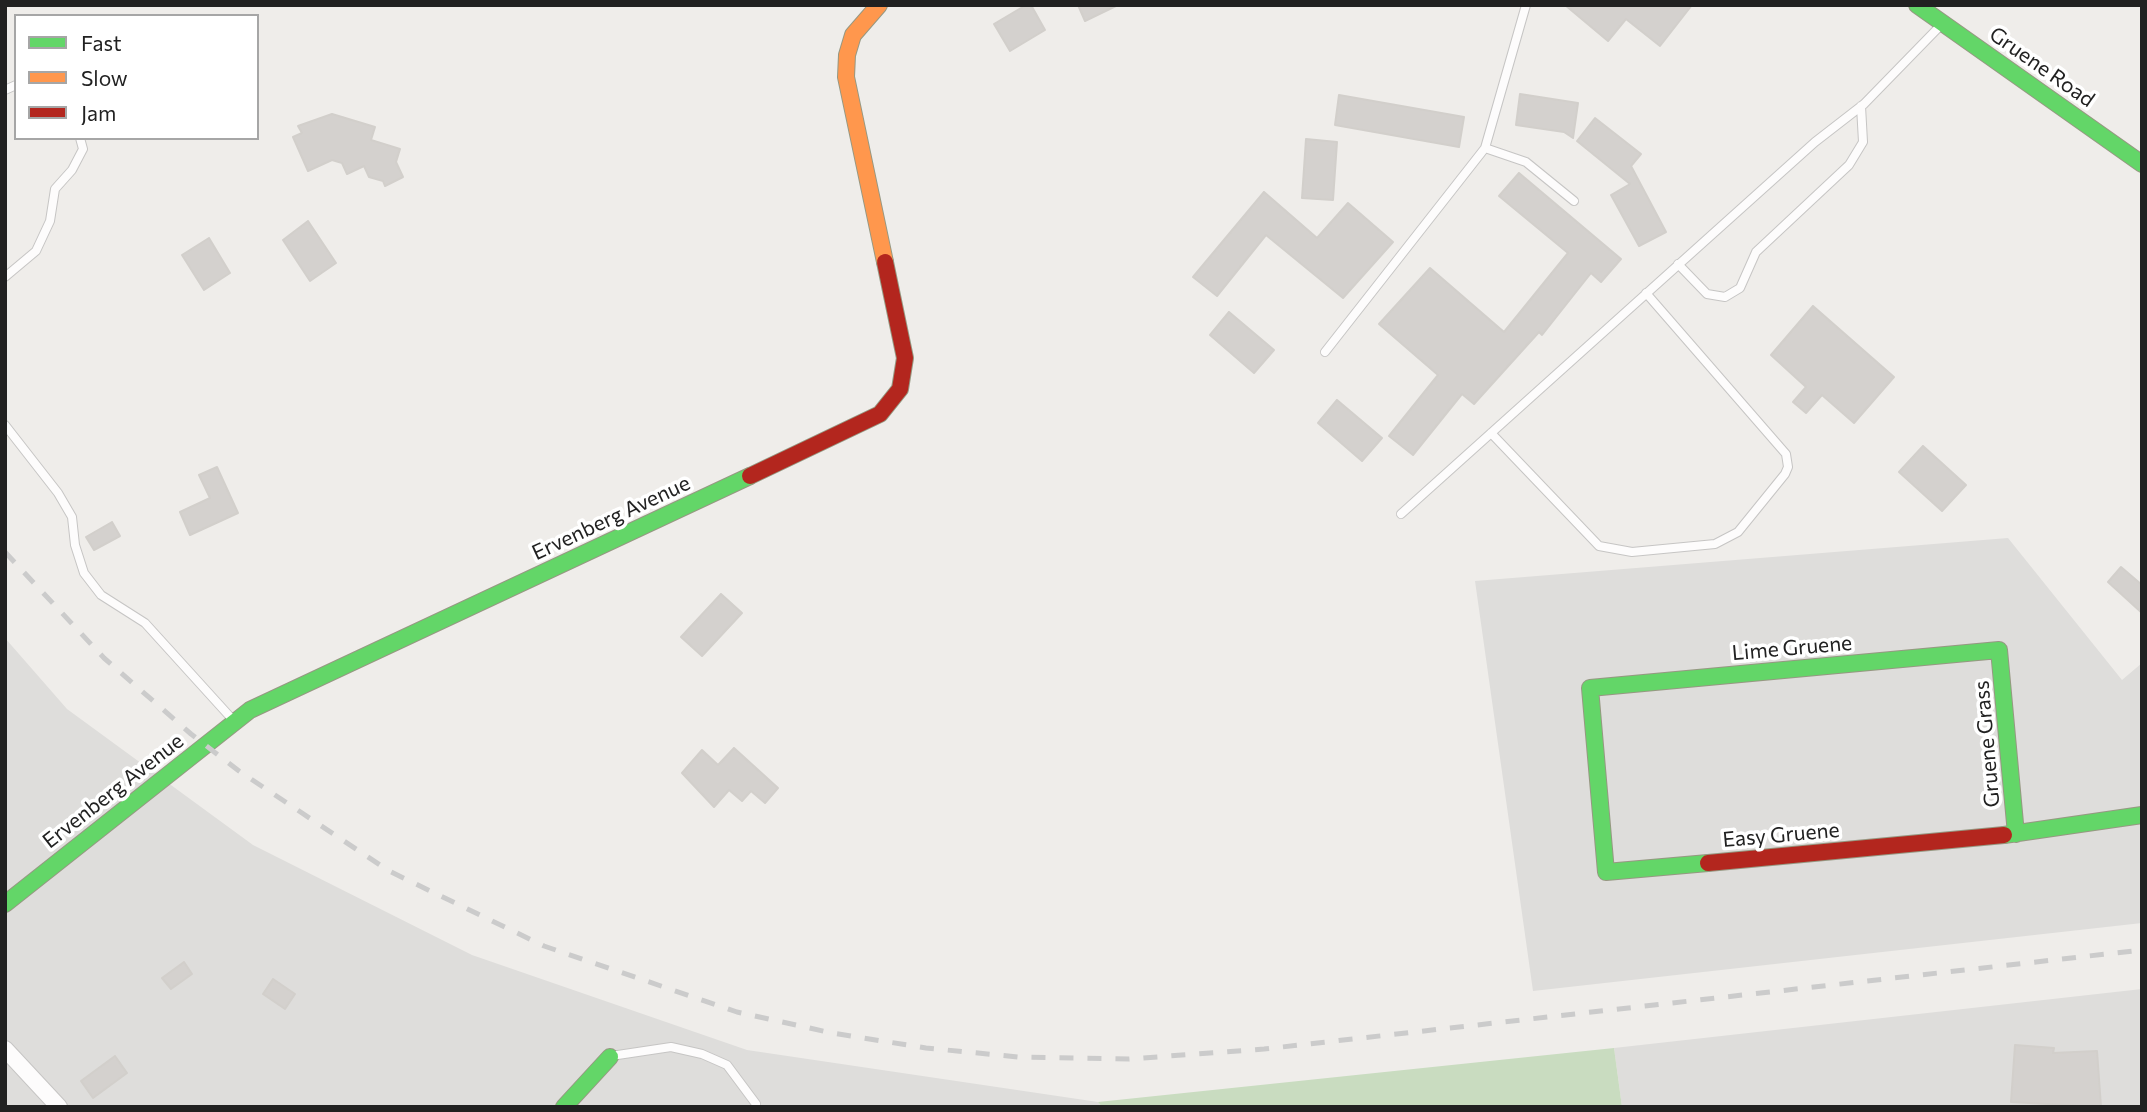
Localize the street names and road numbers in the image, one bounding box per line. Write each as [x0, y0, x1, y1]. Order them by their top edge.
street label: Gruene Road [1984, 21, 2100, 113]
street label: Ervenberg Avenue [528, 470, 694, 566]
street label: Lime Gruene [1731, 630, 1853, 666]
street label: Gruene Grass [1969, 679, 2005, 809]
street label: Ervenberg Avenue [38, 728, 188, 854]
street label: Easy Gruene [1721, 817, 1841, 853]

